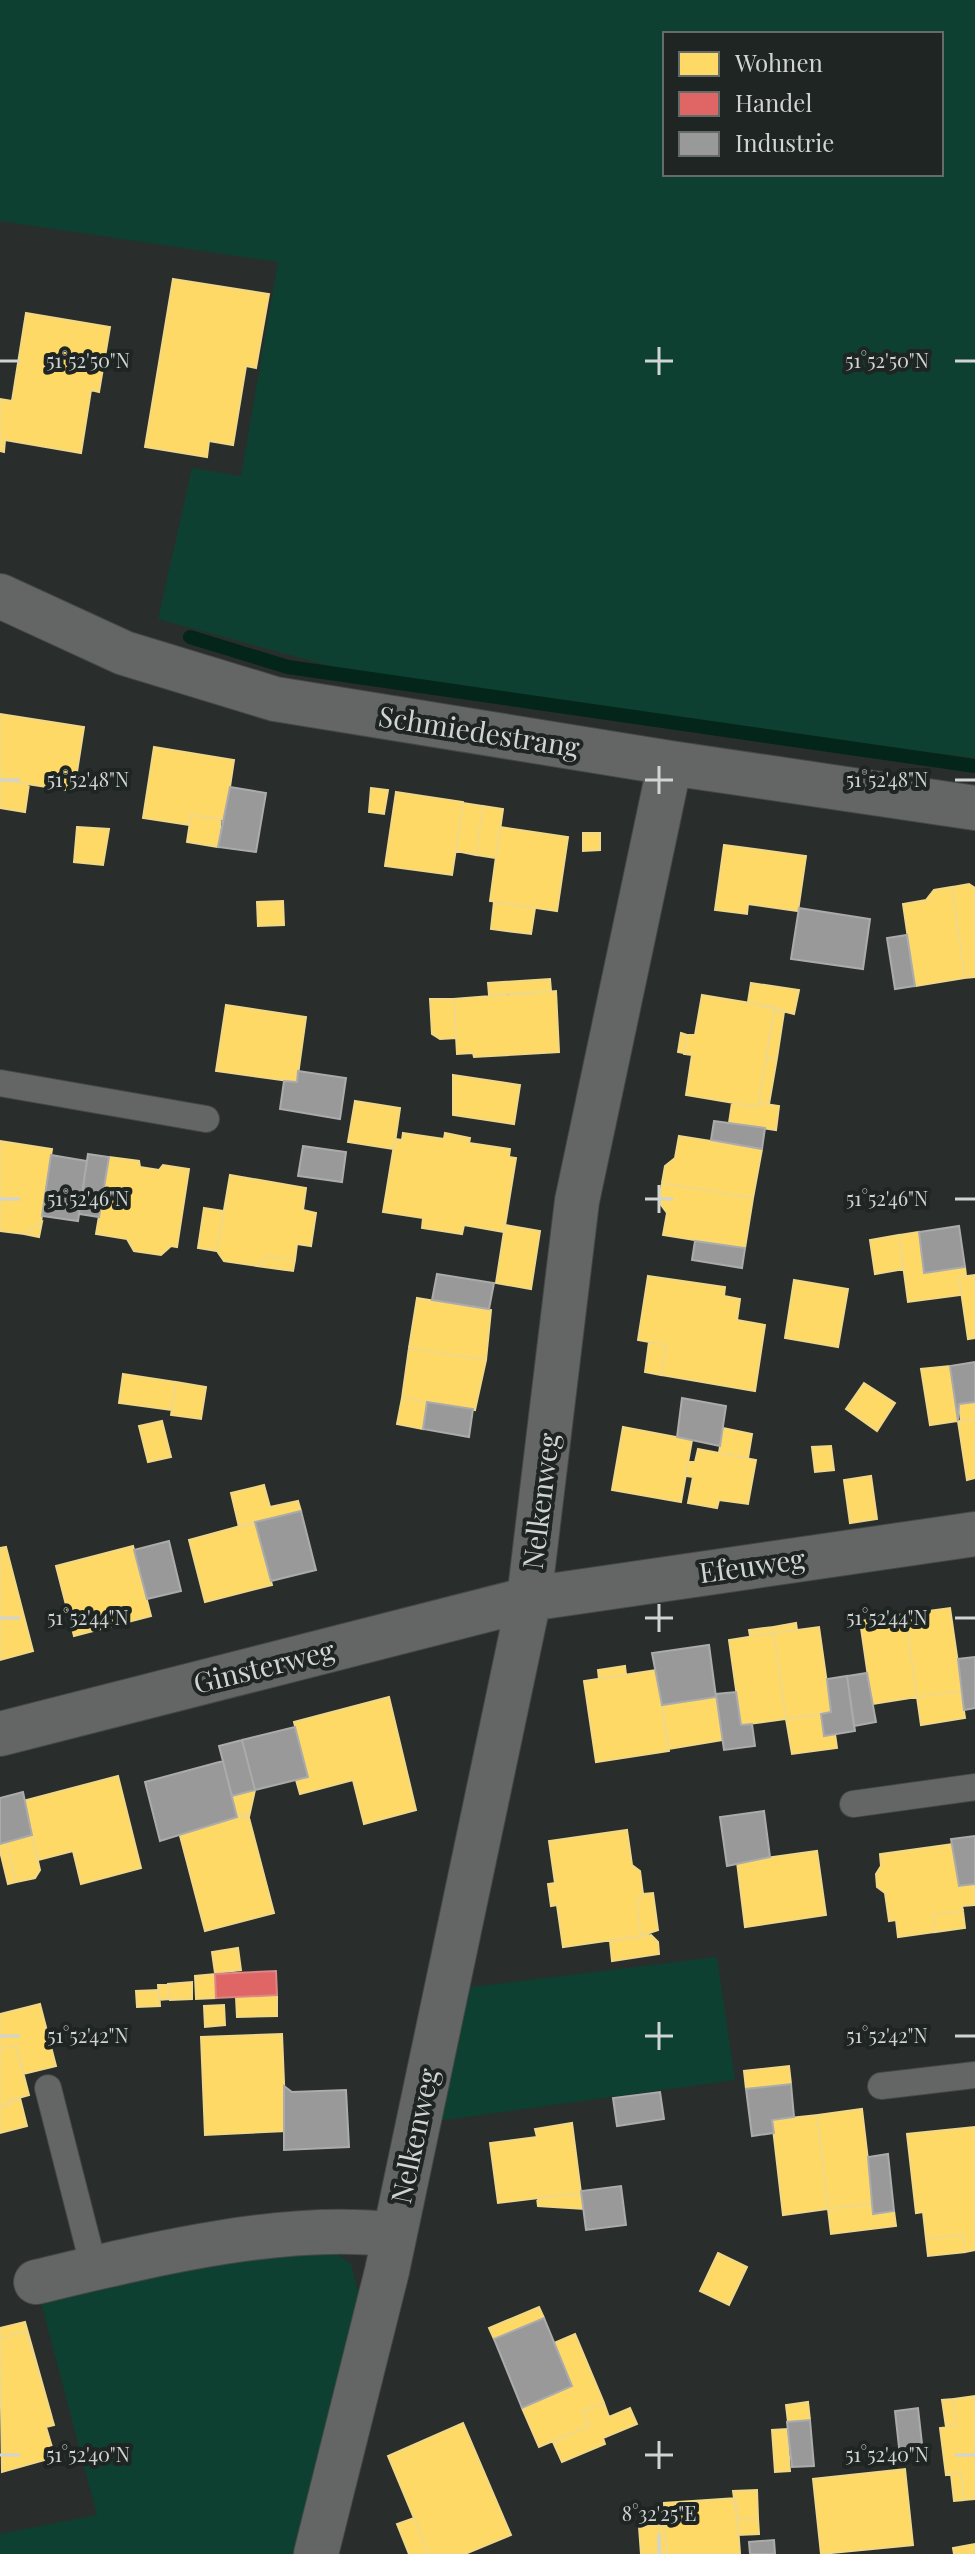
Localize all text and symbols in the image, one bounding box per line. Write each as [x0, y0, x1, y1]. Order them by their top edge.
legend [663, 32, 943, 176]
text: Wohnen [734, 46, 823, 78]
text: Handel [735, 86, 812, 118]
text: Industrie [735, 126, 834, 158]
text: 51°52'50"N [46, 346, 130, 373]
text: 51°52'50"N [845, 346, 929, 373]
street label: Schmiedestrang [376, 696, 583, 765]
text: 51°52'48"N [47, 765, 129, 792]
text: 51°52'48"N [846, 765, 928, 792]
text: 51°52'46"N [47, 1184, 129, 1211]
text: 51°52'46"N [846, 1184, 928, 1211]
street label: Nelkenweg [513, 1430, 566, 1571]
street label: Efeuweg [696, 1539, 807, 1590]
text: 51°52'44"N [47, 1603, 129, 1630]
text: 51°52'44"N [846, 1603, 928, 1630]
street label: Ginsterweg [189, 1630, 338, 1701]
text: 51°52'42"N [47, 2021, 129, 2048]
text: 51°52'42"N [846, 2021, 928, 2048]
street label: Nelkenweg [381, 2065, 446, 2207]
text: 51°52'40"N [46, 2440, 130, 2467]
text: 51°52'40"N [845, 2440, 929, 2467]
text: 8°32'25"E [622, 2499, 696, 2526]

